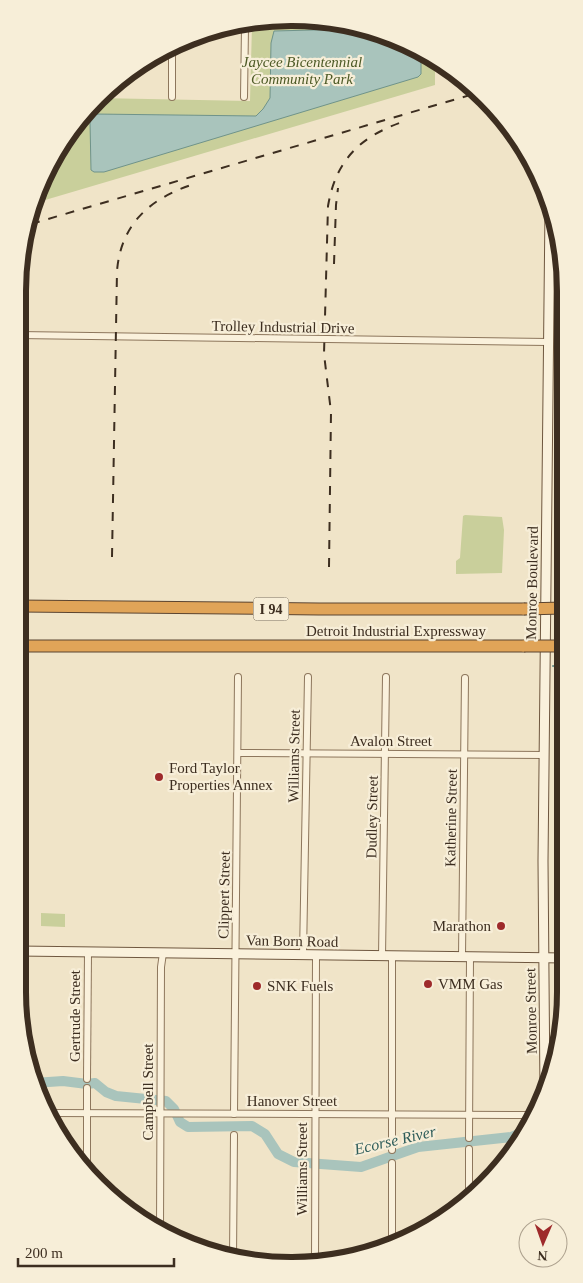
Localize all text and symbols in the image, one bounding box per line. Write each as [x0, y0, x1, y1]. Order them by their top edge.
park label: Jaycee Bicentennial Community Park [242, 54, 362, 87]
street label: Trolley Industrial Drive [211, 318, 355, 336]
street label: Monroe Boulevard [523, 526, 541, 640]
road number: I 94 [254, 598, 288, 620]
street label: Detroit Industrial Expressway [306, 623, 486, 639]
street label: Williams Street [285, 708, 303, 803]
street label: Avalon Street [350, 733, 433, 749]
place label: Ford Taylor Properties Annex [169, 760, 273, 793]
street label: Katherine Street [442, 768, 460, 867]
marker: Ford Taylor Properties Annex [153, 771, 165, 783]
street label: Dudley Street [363, 775, 381, 859]
street label: Clippert Street [215, 850, 233, 939]
place label: Marathon [433, 918, 491, 934]
marker: Marathon [495, 920, 507, 932]
street label: Van Born Road [246, 932, 339, 950]
street label: Monroe Street [522, 967, 540, 1054]
street label: Gertrude Street [67, 969, 83, 1062]
place label: VMM Gas [438, 976, 503, 992]
place label: SNK Fuels [267, 978, 333, 994]
marker: VMM Gas [422, 978, 434, 990]
marker: SNK Fuels [251, 980, 263, 992]
street label: Campbell Street [140, 1043, 156, 1141]
street label: Hanover Street [247, 1093, 338, 1109]
street label: Williams Street [294, 1122, 310, 1216]
water label: Ecorse River [352, 1122, 438, 1158]
north arrow [518, 1218, 568, 1268]
scale bar [18, 1236, 174, 1268]
text: 200 m [25, 1245, 63, 1261]
text: N [537, 1248, 548, 1263]

